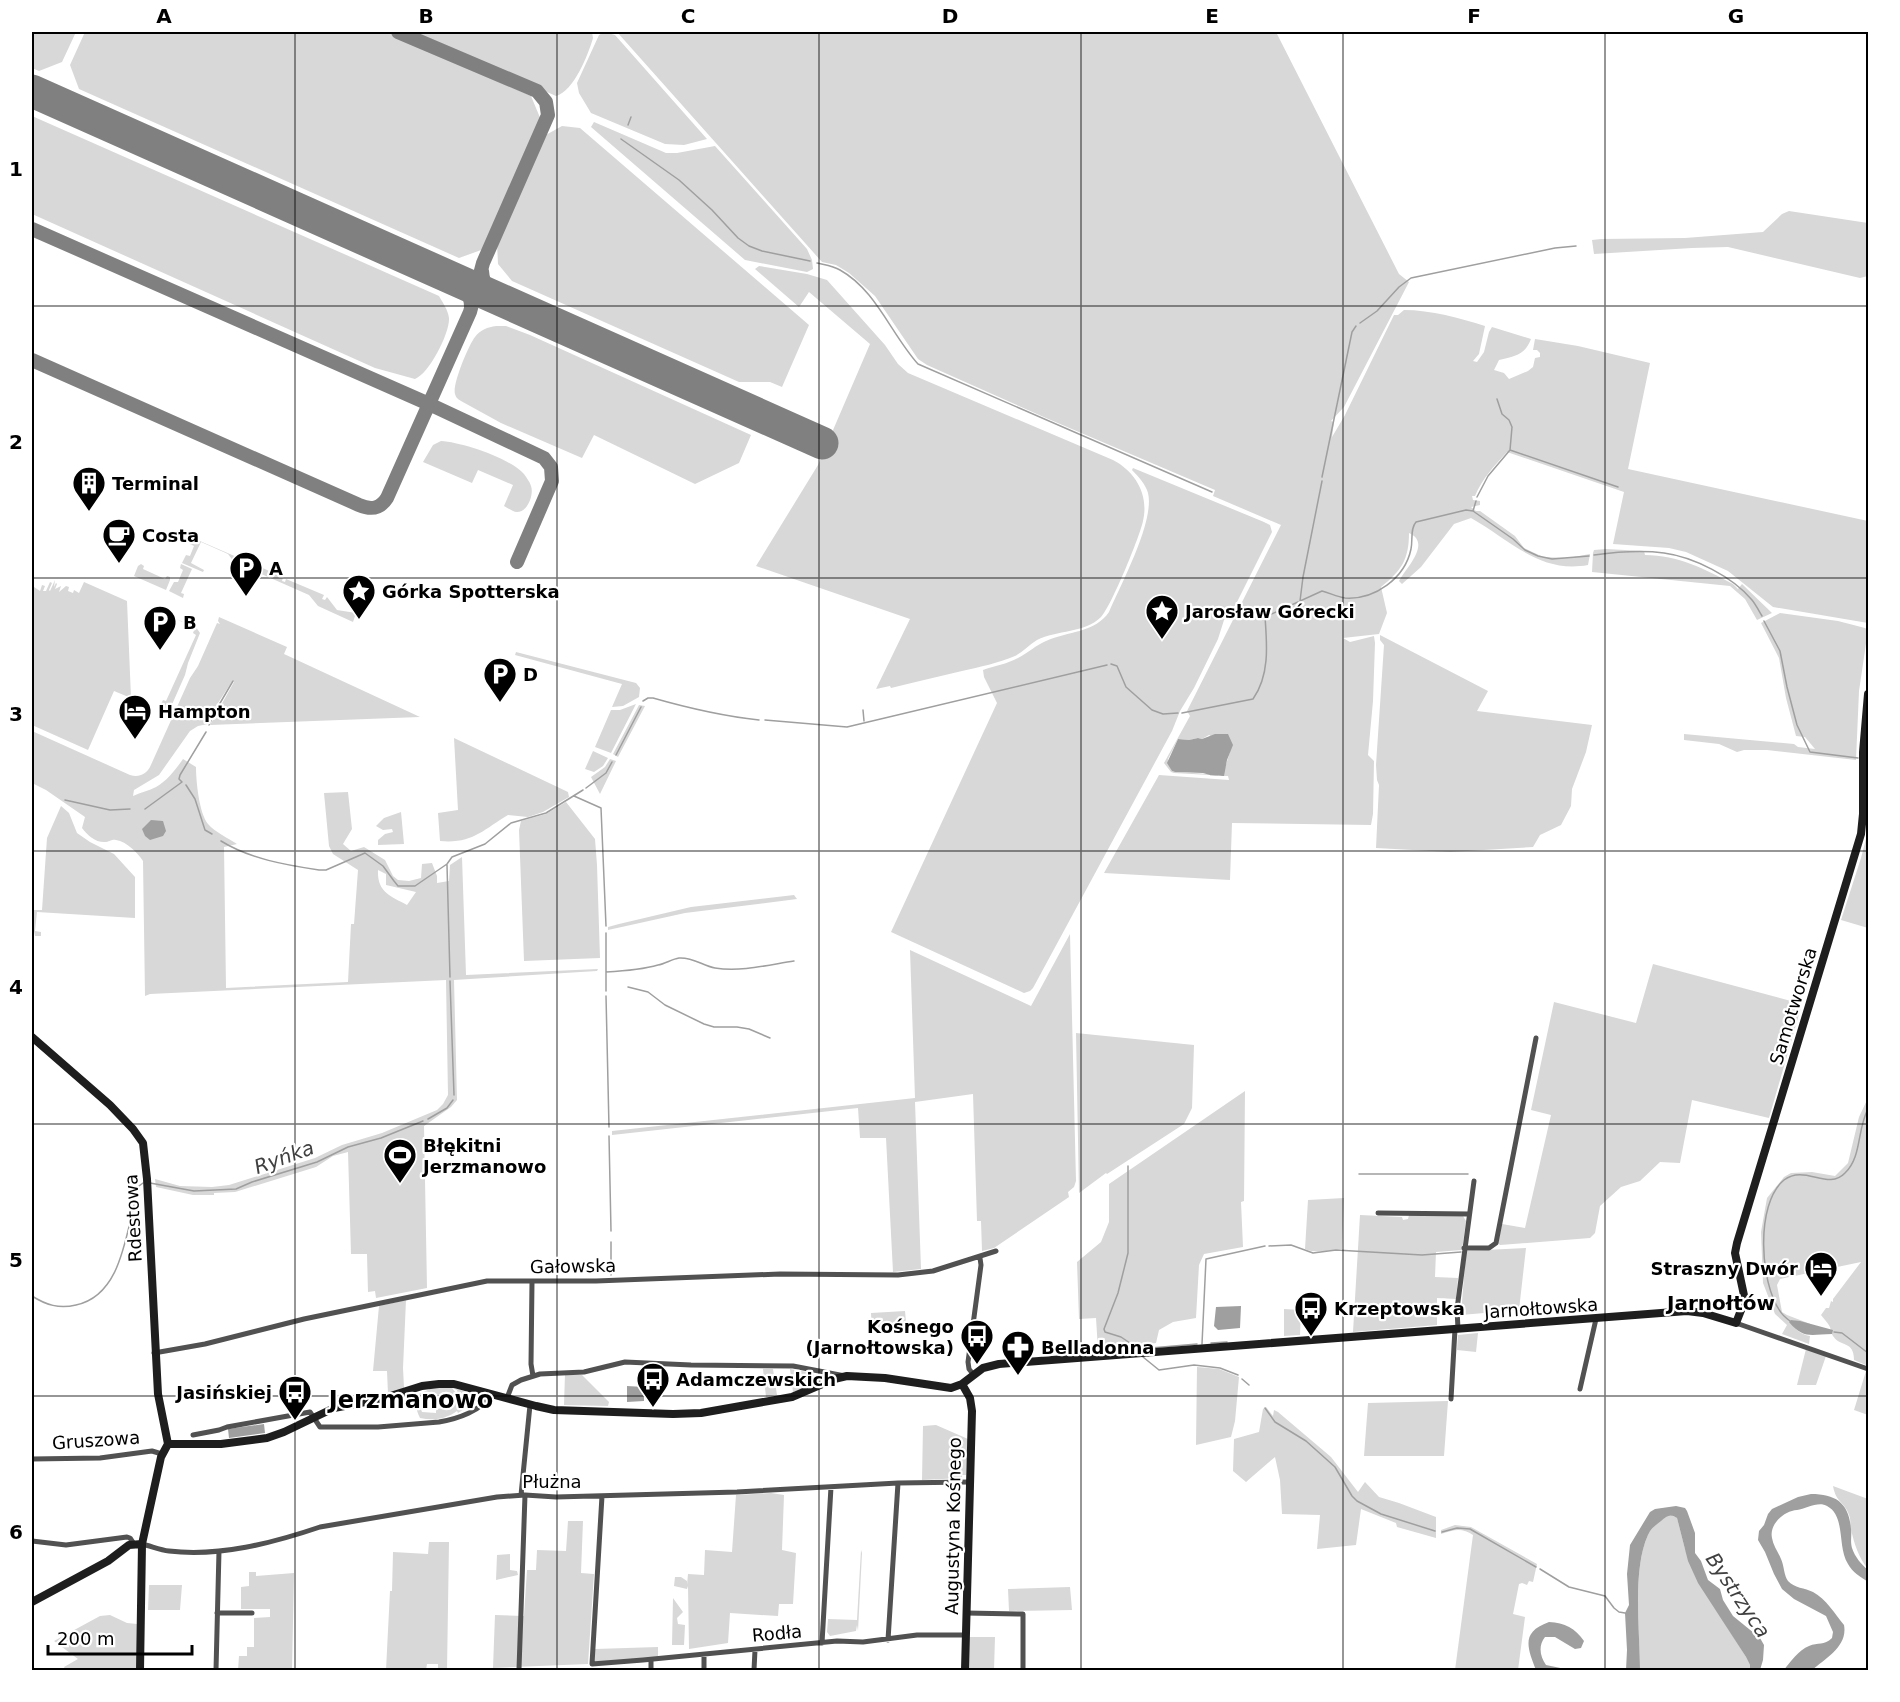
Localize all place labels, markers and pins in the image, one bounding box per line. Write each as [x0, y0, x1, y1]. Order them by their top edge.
building icon: Terminal [71, 465, 107, 512]
place label: Terminal [112, 473, 199, 494]
cafe icon: Costa [101, 517, 137, 564]
place label: Costa [142, 525, 199, 546]
parking icon: A [228, 550, 264, 597]
place label: A [269, 558, 283, 579]
place icon: Górka Spotterska [341, 573, 377, 620]
place label: Górka Spotterska [382, 581, 560, 602]
place icon: Jarosław Górecki [1144, 593, 1180, 640]
place label: Jarosław Górecki [1183, 601, 1355, 622]
parking icon: B [142, 604, 178, 651]
place label: B [183, 612, 197, 633]
parking icon: D [482, 656, 518, 703]
place label: D [523, 664, 538, 685]
hotel icon: Hampton [117, 693, 153, 740]
place label: Hampton [158, 701, 251, 722]
place label: Błękitni Jerzmanowo [421, 1135, 546, 1177]
sports icon: Błękitni Jerzmanowo [382, 1137, 418, 1184]
hotel icon: Straszny Dwór [1803, 1250, 1839, 1297]
place label: Straszny Dwór [1651, 1258, 1798, 1279]
bus stop icon: Krzeptowska [1293, 1290, 1329, 1337]
place label: Krzeptowska [1334, 1298, 1465, 1319]
place label: Kośnego (Jarnołtowska) [806, 1316, 954, 1358]
bus stop icon: Kośnego (Jarnołtowska) [959, 1318, 995, 1365]
pharmacy icon: Belladonna [1000, 1329, 1036, 1376]
place label: Belladonna [1041, 1337, 1154, 1358]
bus stop icon: Adamczewskich [635, 1361, 671, 1408]
place label: Adamczewskich [676, 1369, 836, 1390]
bus stop icon: Jasińskiej [277, 1374, 313, 1421]
place label: Jasińskiej [174, 1382, 272, 1403]

